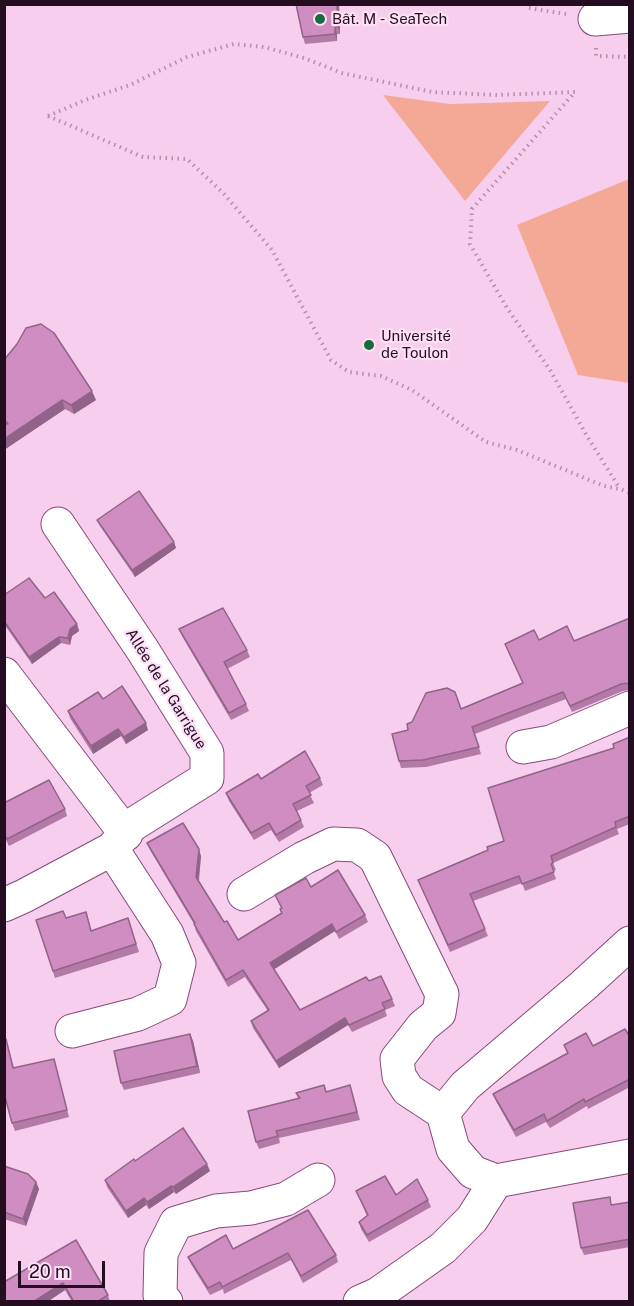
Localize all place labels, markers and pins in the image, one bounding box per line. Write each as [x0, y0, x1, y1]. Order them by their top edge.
place label: Bât. M - SeaTech [332, 10, 447, 28]
marker: Bât. M - SeaTech [313, 12, 327, 26]
place label: Université de Toulon [381, 327, 451, 362]
marker: Université de Toulon [362, 338, 376, 352]

